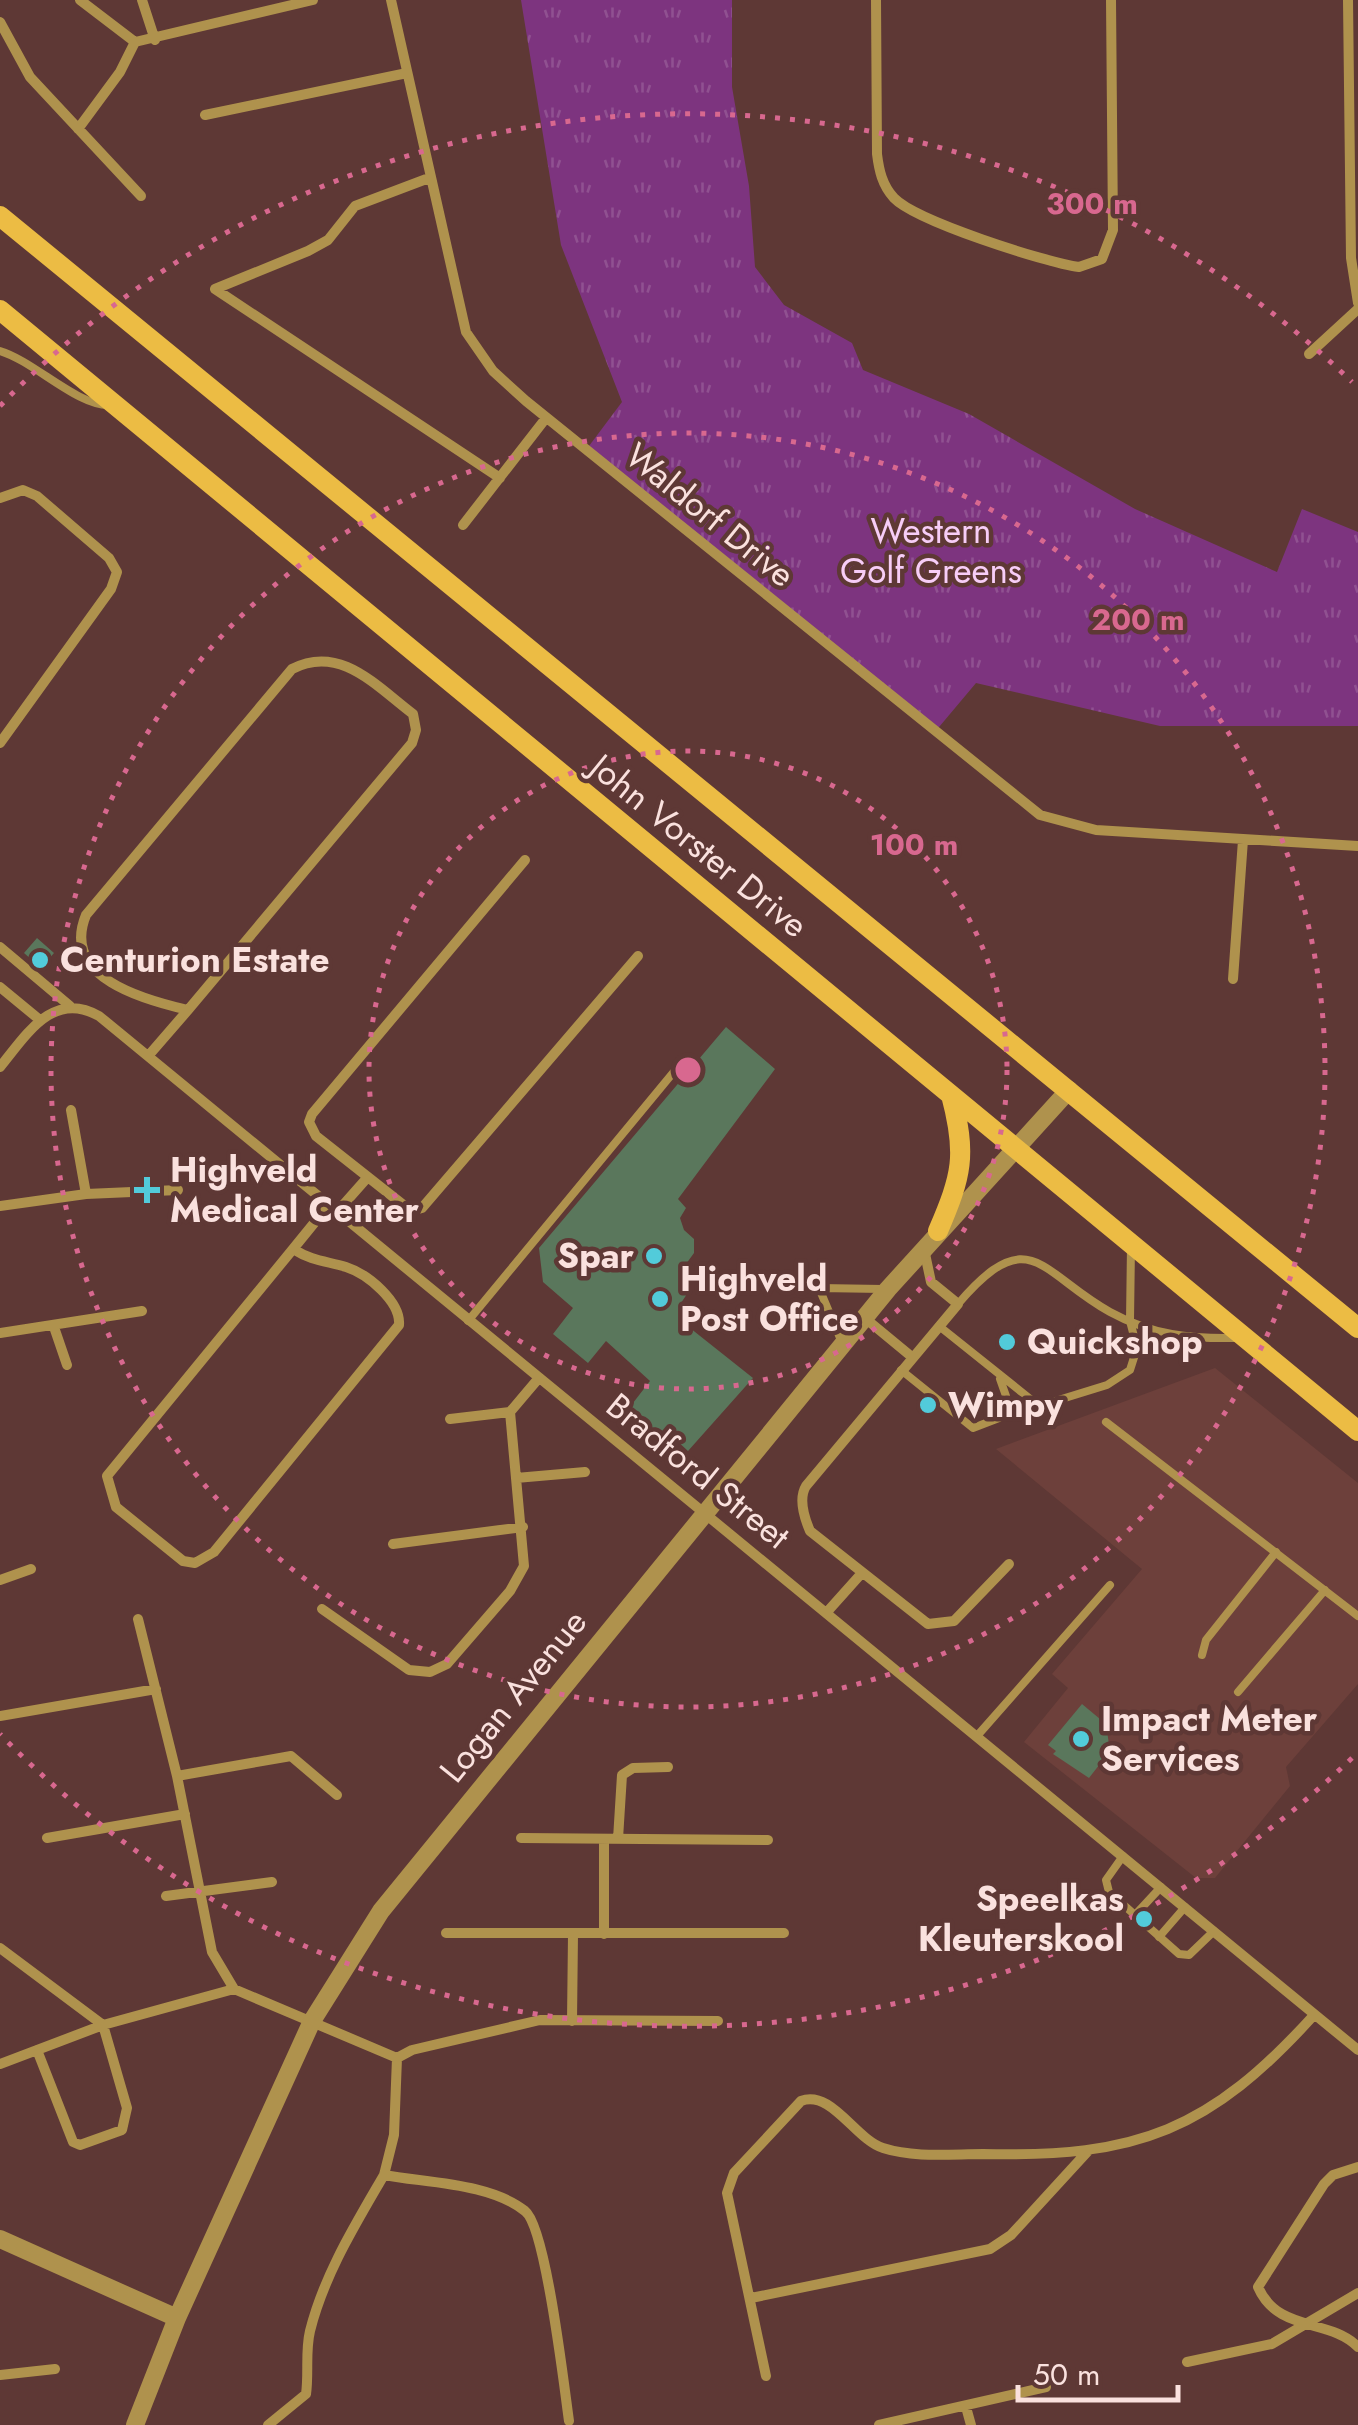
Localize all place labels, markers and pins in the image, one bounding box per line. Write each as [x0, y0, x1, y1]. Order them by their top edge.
place label: Centurion Estate [60, 935, 330, 985]
marker: Centurion Estate [29, 949, 51, 971]
centre of rings [670, 1052, 706, 1088]
place label: Highveld Medical Center [170, 1145, 420, 1235]
marker: Highveld Medical Center [134, 1177, 160, 1203]
place label: Spar [557, 1231, 635, 1281]
marker: Spar [643, 1245, 665, 1267]
place label: Highveld Post Office [680, 1254, 859, 1344]
marker: Highveld Post Office [649, 1288, 671, 1310]
place label: Quickshop [1027, 1317, 1203, 1367]
marker: Quickshop [996, 1331, 1018, 1353]
place label: Wimpy [948, 1380, 1064, 1430]
marker: Wimpy [917, 1394, 939, 1416]
place label: Impact Meter Services [1101, 1694, 1318, 1784]
marker: Impact Meter Services [1070, 1728, 1092, 1750]
place label: Speelkas Kleuterskool [918, 1874, 1124, 1964]
marker: Speelkas Kleuterskool [1133, 1908, 1155, 1930]

